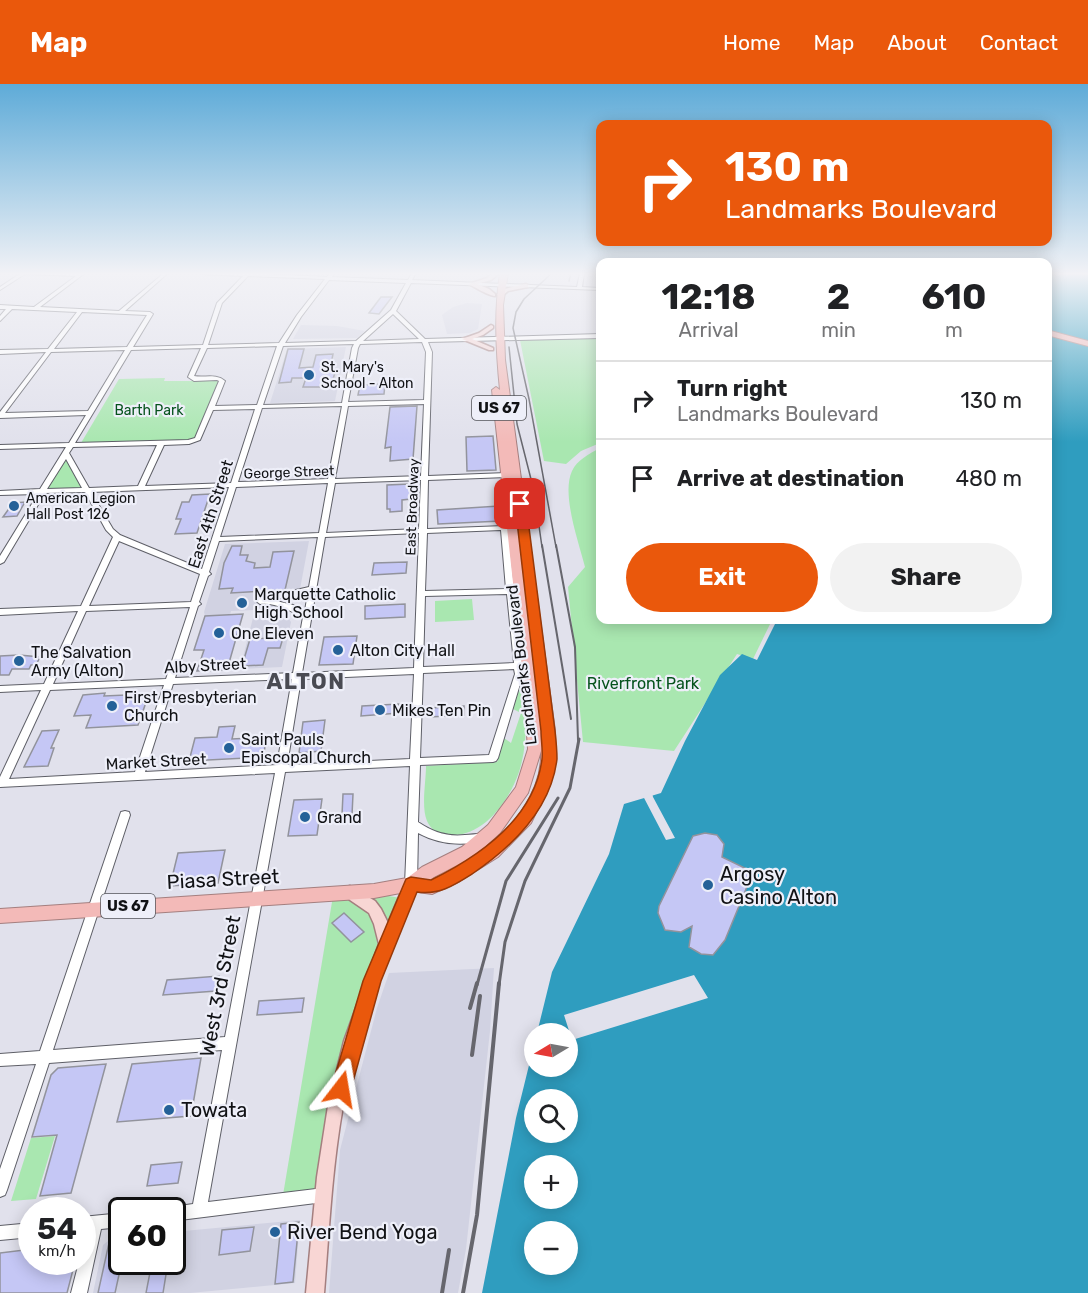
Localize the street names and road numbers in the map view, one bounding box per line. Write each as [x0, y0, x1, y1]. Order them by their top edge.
road number: US 67 [472, 396, 526, 420]
street label: East 4th Street [184, 457, 237, 571]
street label: East Broadway [402, 458, 423, 556]
street label: George Street [243, 462, 335, 483]
street label: Landmarks Boulevard [502, 584, 541, 746]
street label: Alby Street [163, 654, 247, 677]
street label: Market Street [105, 749, 207, 774]
street label: Piasa Street [166, 864, 280, 894]
road number: US 67 [101, 894, 155, 918]
street label: West 3rd Street [195, 913, 246, 1059]

